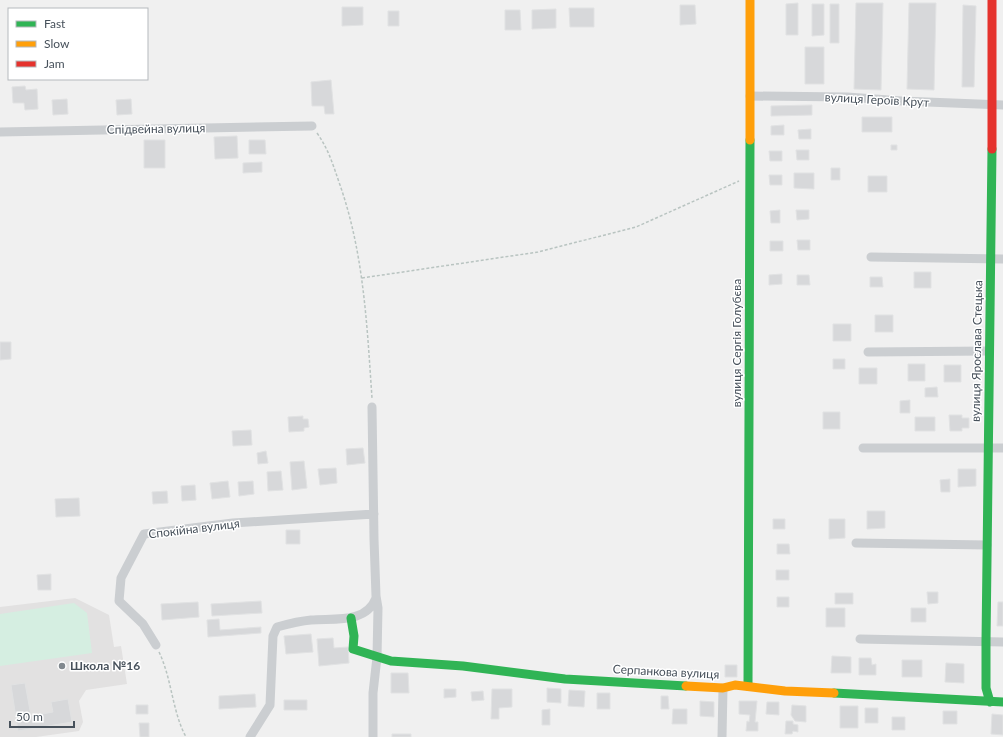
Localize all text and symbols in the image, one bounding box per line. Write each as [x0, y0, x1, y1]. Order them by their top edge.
legend [8, 8, 148, 80]
text: Fast [44, 16, 66, 31]
text: Slow [44, 36, 70, 51]
text: Jam [44, 56, 65, 71]
street label: вулиця Героїв Крут [824, 89, 930, 110]
street label: Спідвейна вулиця [107, 120, 205, 137]
street label: вулиця Сергія Голубєва [729, 279, 744, 407]
street label: вулиця Ярослава Стецька [968, 280, 985, 422]
street label: Спокійна вулиця [147, 515, 241, 542]
place label: Школа №16 [70, 658, 140, 673]
marker: Школа №16 [57, 661, 67, 671]
street label: Серпанкова вулиця [612, 661, 720, 682]
scale bar [10, 703, 74, 729]
text: 50 m [16, 709, 43, 724]

